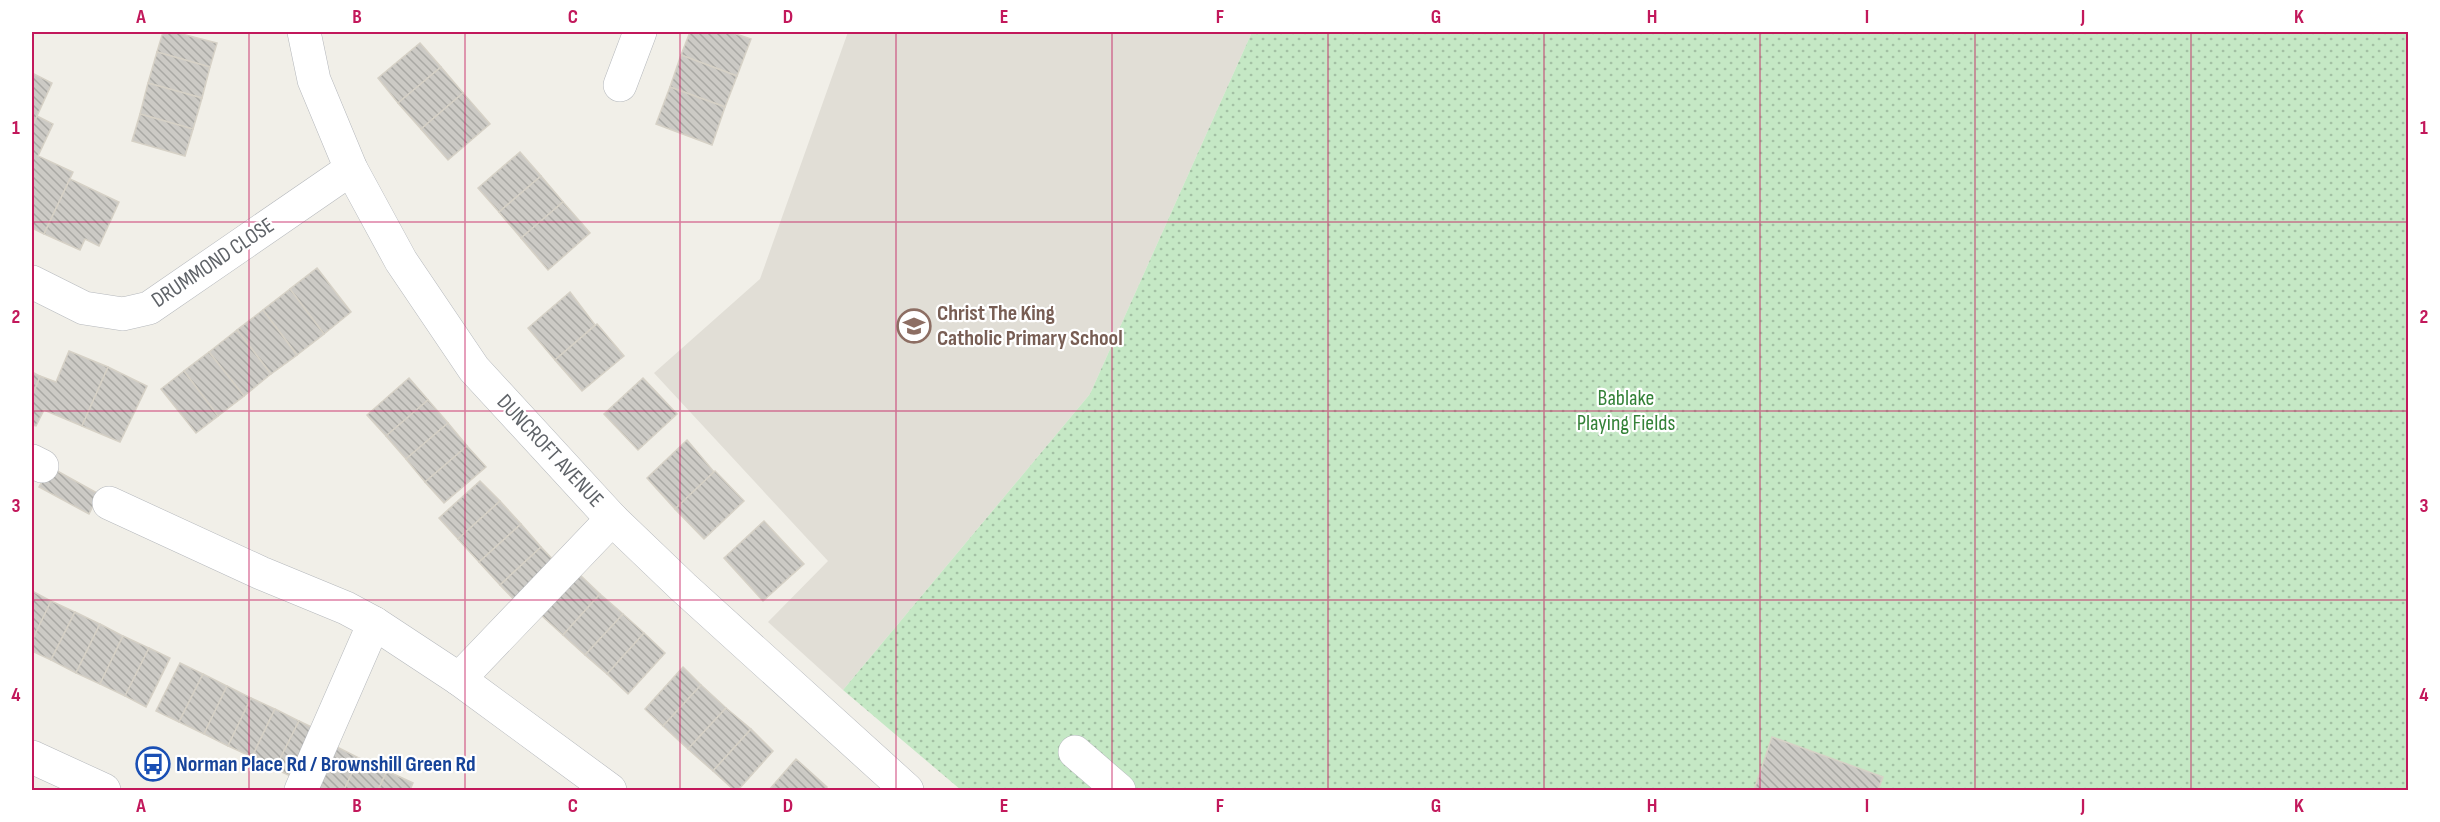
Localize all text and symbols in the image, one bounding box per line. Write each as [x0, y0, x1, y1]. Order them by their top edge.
text: A [135, 5, 146, 29]
text: B [352, 5, 362, 29]
text: C [568, 5, 578, 29]
text: D [783, 5, 793, 29]
text: E [1000, 5, 1008, 29]
text: F [1216, 5, 1224, 29]
text: G [1431, 5, 1441, 29]
text: H [1647, 5, 1657, 29]
text: I [1865, 5, 1869, 29]
text: J [2080, 5, 2085, 29]
text: K [2294, 5, 2304, 29]
text: 1 [12, 116, 20, 140]
text: 1 [2420, 116, 2428, 140]
street label: DRUMMOND CLOSE [147, 212, 279, 314]
place label: Christ The King Catholic Primary School [937, 300, 1123, 352]
text: 2 [12, 305, 20, 329]
text: 2 [2420, 305, 2428, 329]
school or university icon: Christ The King Catholic Primary School [896, 308, 932, 344]
park label: Bablake Playing Fields [1577, 385, 1675, 437]
street label: DUNCROFT AVENUE [491, 389, 609, 513]
text: 3 [12, 494, 21, 518]
text: 3 [2420, 494, 2429, 518]
text: 4 [11, 683, 21, 707]
text: 4 [2419, 683, 2429, 707]
bus stop icon: Norman Place Rd / Brownshill Green Rd [135, 746, 171, 782]
place label: Norman Place Rd / Brownshill Green Rd [176, 751, 476, 778]
text: A [135, 794, 146, 818]
text: B [352, 794, 362, 818]
text: C [568, 794, 578, 818]
text: D [783, 794, 793, 818]
text: E [1000, 794, 1008, 818]
text: F [1216, 794, 1224, 818]
text: G [1431, 794, 1441, 818]
text: H [1647, 794, 1657, 818]
text: I [1865, 794, 1869, 818]
text: J [2080, 794, 2085, 818]
text: K [2294, 794, 2304, 818]

